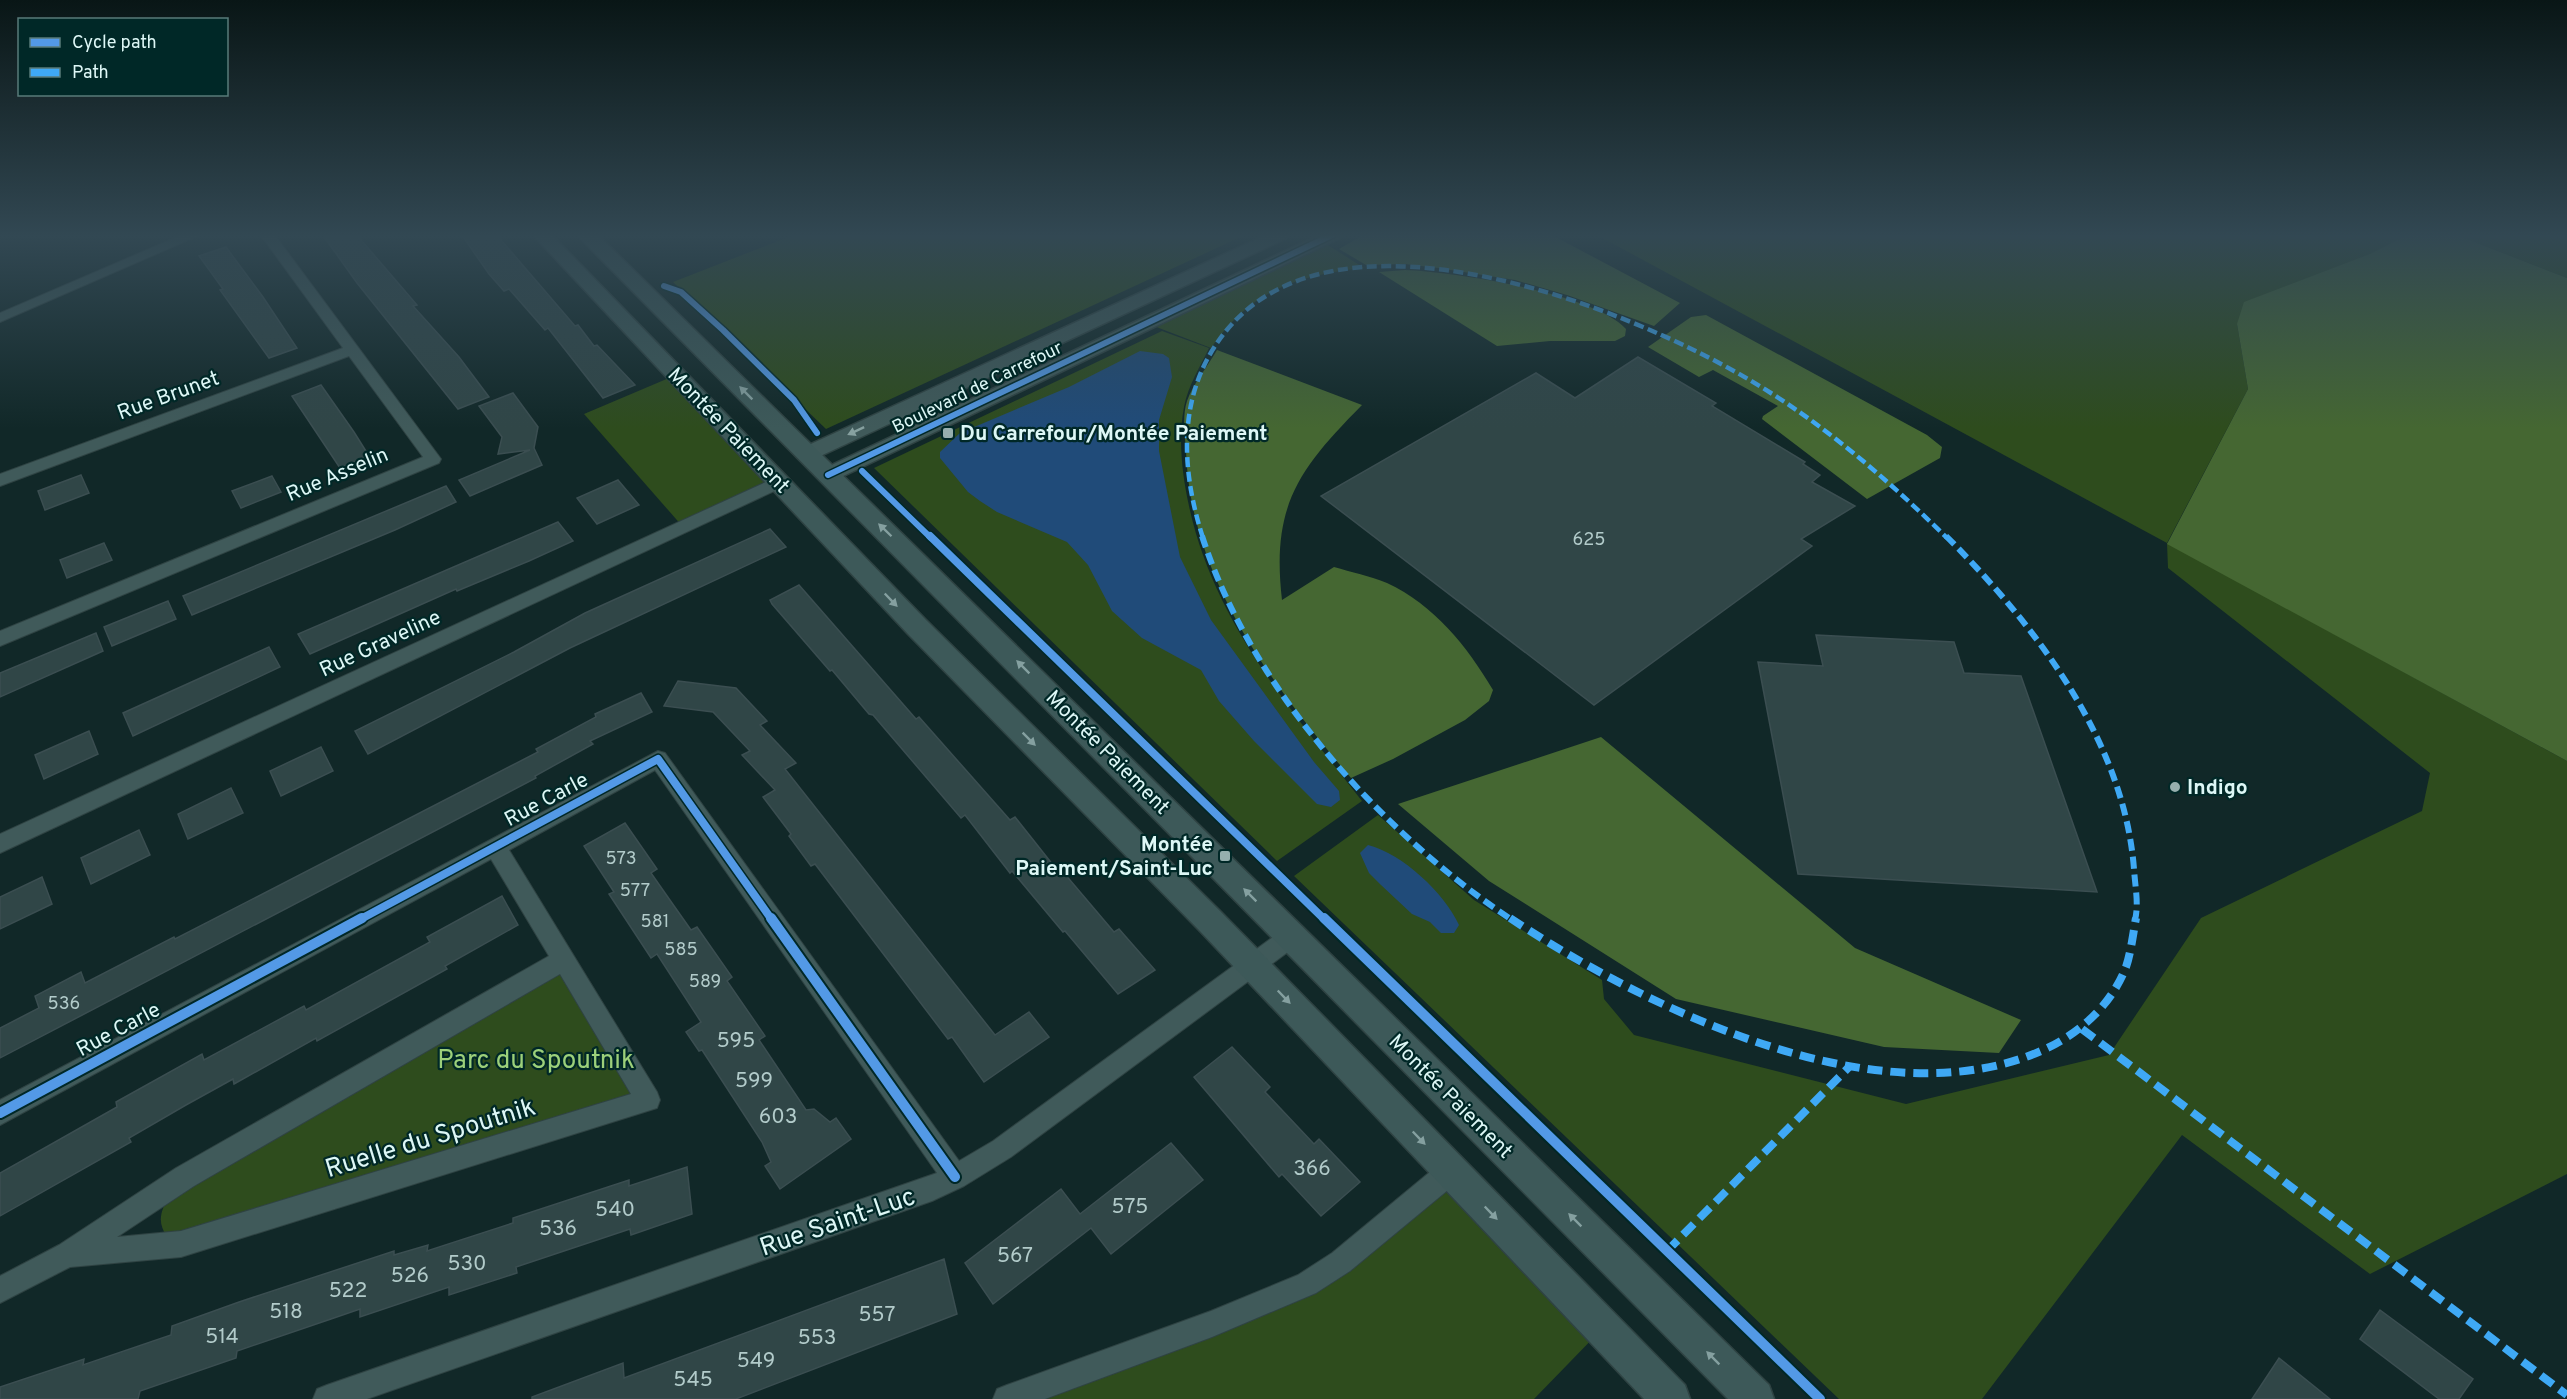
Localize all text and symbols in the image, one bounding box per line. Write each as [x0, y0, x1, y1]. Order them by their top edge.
legend [18, 18, 228, 96]
text: Cycle path [72, 32, 157, 55]
text: Path [72, 62, 109, 85]
street label: Boulevard de Carrefour [889, 337, 1067, 440]
street label: Montée Paiement [661, 362, 795, 500]
street label: Rue Brunet [114, 366, 223, 427]
one-way arrow [739, 386, 754, 400]
place label: Du Carrefour/Montée Paiement [960, 421, 1268, 448]
one-way arrow [847, 426, 864, 435]
marker: Du Carrefour/Montée Paiement [941, 426, 955, 440]
street label: Rue Asselin [282, 442, 393, 509]
one-way arrow [878, 524, 892, 538]
house number: 625 [1573, 529, 1605, 552]
one-way arrow [884, 593, 898, 607]
street label: Rue Graveline [316, 604, 446, 684]
one-way arrow [1017, 661, 1031, 675]
street label: Montée Paiement [1039, 685, 1175, 821]
one-way arrow [1021, 731, 1035, 745]
street label: Rue Carle [500, 767, 593, 834]
place label: Indigo [2187, 775, 2248, 802]
marker: Indigo [2168, 780, 2182, 794]
place label: Montée Paiement/Saint-Luc [1015, 832, 1213, 883]
house number: 573 [606, 848, 636, 871]
marker: Montée Paiement/Saint-Luc [1218, 849, 1232, 863]
house number: 577 [620, 880, 650, 903]
one-way arrow [1244, 888, 1258, 902]
house number: 581 [641, 911, 669, 934]
house number: 585 [664, 939, 698, 962]
house number: 589 [689, 971, 721, 994]
one-way arrow [1277, 990, 1291, 1005]
house number: 536 [48, 993, 80, 1016]
street label: Rue Carle [72, 997, 165, 1064]
house number: 595 [717, 1028, 755, 1055]
street label: Montée Paiement [1382, 1029, 1518, 1165]
park label: Parc du Spoutnik [437, 1045, 635, 1078]
house number: 599 [735, 1068, 773, 1095]
street label: Ruelle du Spoutnik [322, 1092, 540, 1187]
house number: 603 [759, 1104, 797, 1131]
one-way arrow [1412, 1130, 1426, 1145]
house number: 366 [1293, 1156, 1331, 1183]
street label: Rue Saint-Luc [756, 1181, 920, 1265]
house number: 575 [1112, 1194, 1148, 1221]
house number: 540 [595, 1197, 635, 1224]
one-way arrow [1484, 1206, 1498, 1220]
one-way arrow [1569, 1213, 1583, 1227]
house number: 536 [539, 1216, 577, 1243]
house number: 567 [997, 1243, 1033, 1270]
house number: 530 [448, 1251, 486, 1278]
house number: 526 [391, 1263, 429, 1290]
house number: 522 [329, 1278, 367, 1305]
house number: 518 [269, 1299, 303, 1326]
house number: 557 [859, 1302, 895, 1329]
house number: 514 [205, 1324, 239, 1351]
house number: 553 [798, 1325, 836, 1352]
house number: 549 [737, 1348, 775, 1375]
one-way arrow [1707, 1351, 1721, 1365]
house number: 545 [673, 1367, 713, 1394]

